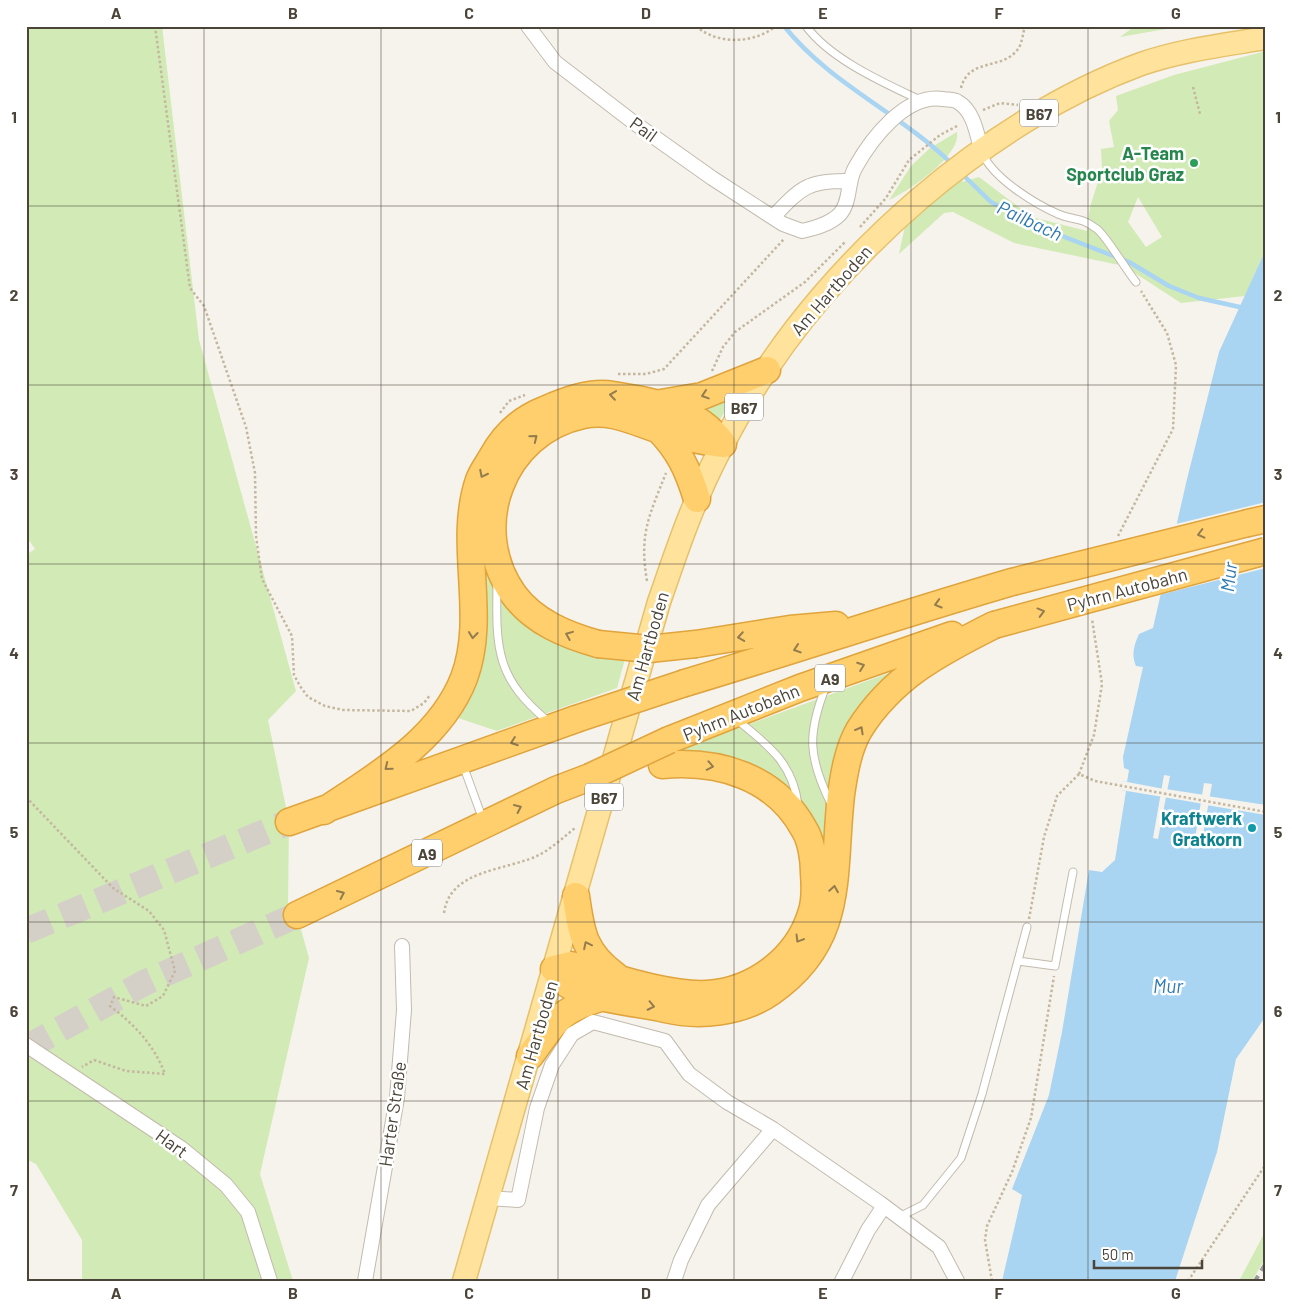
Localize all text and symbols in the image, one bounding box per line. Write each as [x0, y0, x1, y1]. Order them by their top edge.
text: A [111, 3, 122, 22]
text: B [288, 3, 298, 22]
text: C [464, 3, 474, 22]
text: D [641, 3, 651, 22]
text: E [818, 3, 828, 22]
text: F [995, 3, 1004, 22]
text: G [1171, 3, 1181, 22]
road number: B67 [1020, 100, 1058, 126]
text: 1 [11, 107, 17, 126]
text: 1 [1275, 107, 1281, 126]
street label: Pail [626, 112, 662, 146]
place label: A-Team Sportclub Graz [1066, 142, 1184, 185]
marker: A-Team Sportclub Graz [1188, 157, 1200, 169]
water label: Pailbach [994, 195, 1066, 245]
street label: Am Hartboden [786, 240, 876, 340]
text: 2 [10, 285, 19, 304]
text: 2 [1274, 285, 1283, 304]
one-way arrow [702, 389, 710, 399]
one-way arrow [608, 390, 616, 401]
road number: B67 [725, 394, 763, 421]
one-way arrow [529, 435, 538, 444]
text: 3 [10, 464, 18, 483]
text: 3 [1274, 464, 1282, 483]
one-way arrow [479, 469, 489, 478]
one-way arrow [1197, 528, 1206, 539]
water label: Mur [1215, 560, 1241, 593]
street label: Pyhrn Autobahn [1064, 562, 1190, 616]
street label: Am Hartboden [621, 589, 673, 703]
one-way arrow [935, 598, 943, 608]
one-way arrow [1037, 607, 1046, 618]
one-way arrow [467, 631, 478, 639]
one-way arrow [565, 631, 574, 641]
one-way arrow [737, 632, 746, 642]
text: 4 [9, 643, 19, 662]
one-way arrow [794, 643, 802, 653]
text: 4 [1273, 643, 1283, 662]
one-way arrow [857, 662, 865, 672]
road number: A9 [815, 664, 845, 691]
street label: Pyhrn Autobahn [680, 679, 802, 745]
one-way arrow [854, 726, 864, 735]
one-way arrow [510, 736, 519, 746]
one-way arrow [706, 760, 715, 771]
one-way arrow [385, 761, 394, 769]
road number: B67 [585, 784, 623, 810]
one-way arrow [513, 803, 522, 814]
place label: Kraftwerk Gratkorn [1161, 807, 1242, 850]
text: 5 [10, 822, 19, 841]
marker: Kraftwerk Gratkorn [1246, 822, 1258, 834]
text: 5 [1274, 822, 1283, 841]
road number: A9 [412, 840, 442, 866]
one-way arrow [829, 885, 839, 893]
one-way arrow [336, 890, 345, 900]
one-way arrow [796, 934, 806, 943]
one-way arrow [583, 941, 593, 950]
water label: Mur [1153, 974, 1184, 997]
street label: Am Hartboden [510, 978, 562, 1092]
one-way arrow [647, 1000, 655, 1011]
text: 6 [10, 1001, 19, 1020]
text: 6 [1274, 1001, 1283, 1020]
street label: Harter Straße [374, 1060, 410, 1168]
street label: Hart [152, 1124, 192, 1162]
text: 7 [10, 1180, 18, 1199]
text: 7 [1274, 1180, 1282, 1199]
scale bar [1094, 1237, 1202, 1269]
text: 50 m [1102, 1245, 1134, 1263]
text: A [111, 1283, 122, 1302]
text: B [288, 1283, 298, 1302]
text: C [464, 1283, 474, 1302]
text: D [641, 1283, 651, 1302]
text: E [818, 1283, 828, 1302]
text: F [995, 1283, 1004, 1302]
text: G [1171, 1283, 1181, 1302]

